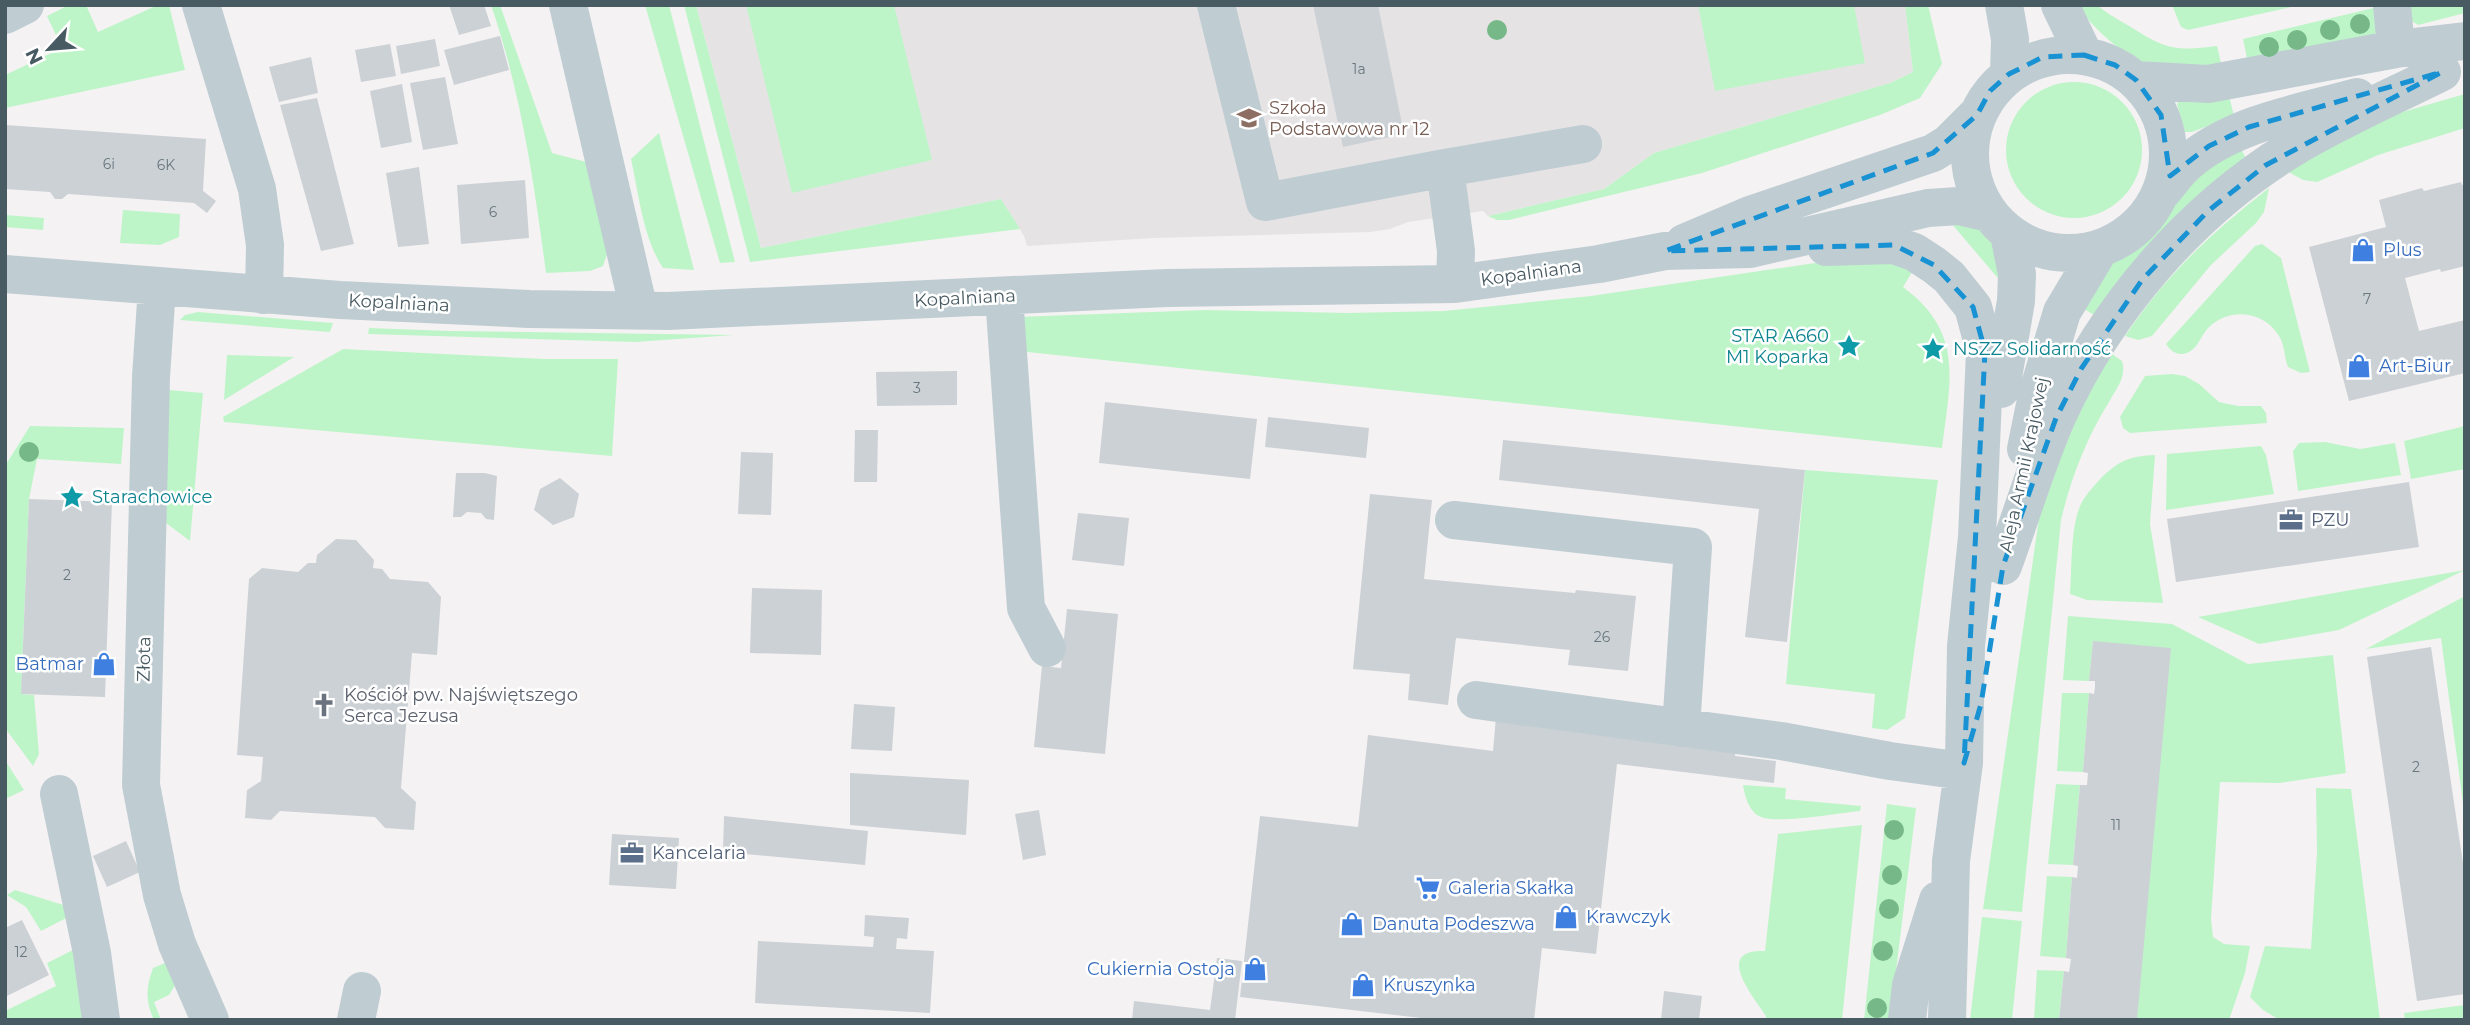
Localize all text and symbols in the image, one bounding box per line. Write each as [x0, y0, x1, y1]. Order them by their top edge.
north arrow [14, 14, 84, 84]
text: N [20, 44, 48, 68]
house number: 1a [1352, 60, 1366, 78]
place label: Szkoła Podstawowa nr 12 [1269, 97, 1430, 140]
school or university icon: Szkoła Podstawowa nr 12 [1235, 104, 1263, 132]
house number: 6i [103, 155, 115, 173]
house number: 6K [157, 156, 175, 174]
house number: 6 [489, 203, 498, 221]
shop icon: Plus [2349, 236, 2377, 264]
place label: Plus [2383, 239, 2422, 261]
street label: Kopalniana [1479, 255, 1583, 291]
street label: Kopalniana [914, 284, 1016, 312]
street label: Kopalniana [348, 289, 450, 317]
house number: 7 [2363, 290, 2371, 308]
place label: STAR A660 M1 Koparka [1726, 325, 1829, 368]
place icon: STAR A660 M1 Koparka [1835, 332, 1863, 360]
place icon: NSZZ Solidarność [1919, 335, 1947, 363]
place label: NSZZ Solidarność [1953, 338, 2111, 360]
shop icon: Art-Biur [2345, 352, 2373, 380]
place label: Art-Biur [2379, 355, 2451, 377]
street label: Aleja Armii Krajowej [1995, 375, 2053, 555]
house number: 3 [913, 379, 921, 397]
place icon: Starachowice [58, 483, 86, 511]
place label: Starachowice [92, 486, 213, 508]
office icon: PZU [2277, 506, 2305, 534]
place label: PZU [2311, 509, 2350, 531]
house number: 2 [63, 566, 71, 584]
house number: 26 [1594, 628, 1611, 646]
street label: Złota [133, 636, 155, 682]
shop icon: Batmar [90, 650, 118, 678]
place label: Batmar [16, 653, 84, 675]
place label: Kościół pw. Najświętszego Serca Jezusa [344, 684, 578, 727]
church icon: Kościół pw. Najświętszego Serca Jezusa [310, 691, 338, 719]
house number: 2 [2412, 758, 2420, 776]
house number: 11 [2111, 816, 2121, 834]
office icon: Kancelaria [618, 839, 646, 867]
place label: Kancelaria [652, 842, 746, 864]
supermarket icon: Galeria Skałka [1414, 874, 1442, 902]
place label: Galeria Skałka [1448, 877, 1574, 899]
shop icon: Krawczyk [1552, 903, 1580, 931]
place label: Krawczyk [1586, 906, 1671, 928]
shop icon: Danuta Podeszwa [1338, 910, 1366, 938]
place label: Danuta Podeszwa [1372, 913, 1535, 935]
house number: 12 [14, 943, 28, 961]
shop icon: Cukiernia Ostoja [1241, 955, 1269, 983]
place label: Cukiernia Ostoja [1087, 958, 1235, 980]
shop icon: Kruszynka [1349, 971, 1377, 999]
place label: Kruszynka [1383, 974, 1476, 996]

